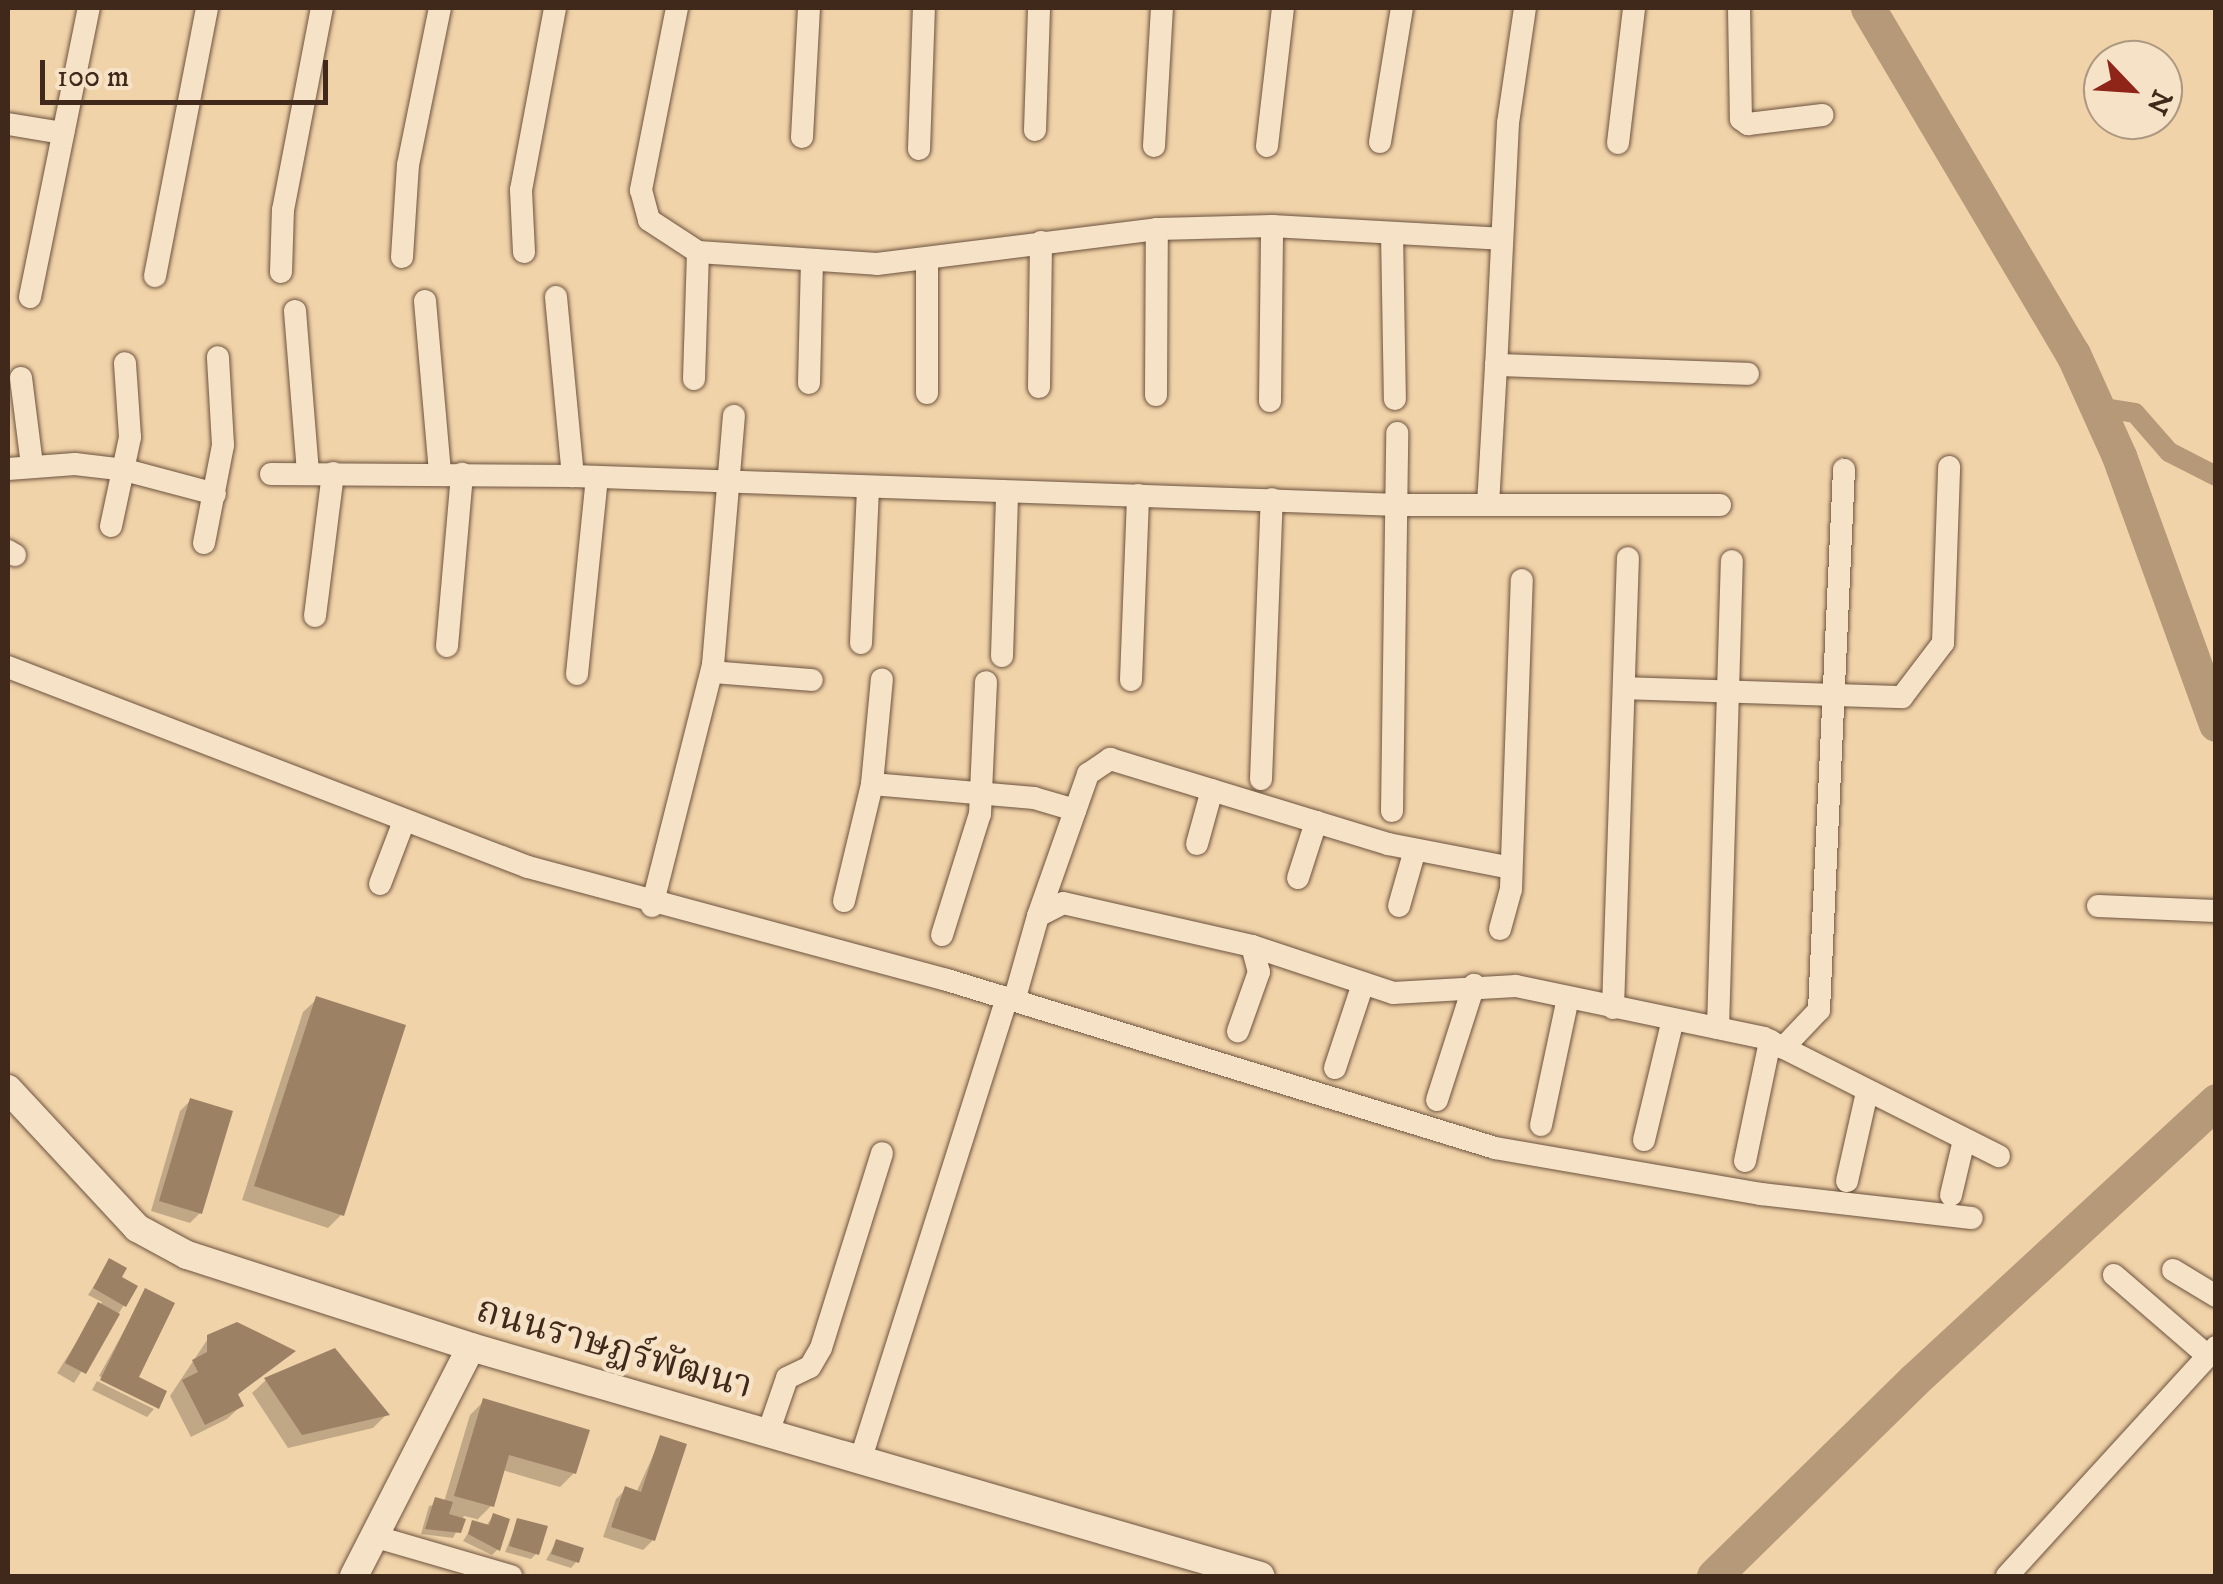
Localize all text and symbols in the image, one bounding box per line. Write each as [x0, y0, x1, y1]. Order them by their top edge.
scale bar [45, 40, 332, 102]
north arrow [2083, 40, 2183, 140]
text: 100 m [57, 59, 129, 96]
text: N [2138, 84, 2180, 120]
street label: ถนนราษฏร์พัฒนา [471, 1288, 757, 1410]

